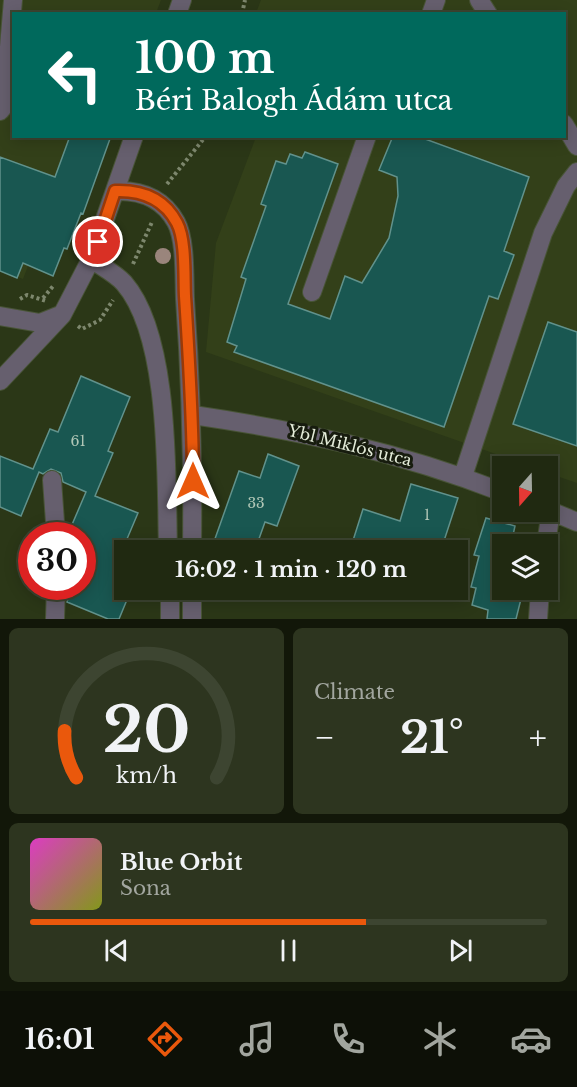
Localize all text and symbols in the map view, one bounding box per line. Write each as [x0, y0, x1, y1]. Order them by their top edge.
text: 100 m [135, 32, 274, 84]
icon: left [36, 36, 114, 114]
text: Béri Balogh Ádám utca [135, 84, 453, 117]
pin [72, 216, 123, 267]
icon: arrive [81, 225, 114, 258]
street label: Ybl Miklós utca [285, 420, 414, 470]
house number: 61 [70, 432, 86, 450]
position arrow [161, 449, 225, 513]
north arrow [492, 456, 558, 522]
map controls [492, 456, 558, 600]
house number: 33 [247, 494, 265, 512]
house number: 1 [424, 506, 430, 524]
speed limit sign: 30 [18, 522, 96, 600]
button: layers [492, 534, 558, 600]
text: 16:02 · 1 min · 120 m [175, 556, 407, 583]
text: Climate [314, 680, 395, 704]
text: 20 [103, 691, 190, 769]
text: 21° [400, 709, 464, 765]
text: − [314, 717, 335, 758]
text: + [529, 717, 547, 758]
text: km/h [116, 762, 177, 789]
text: Blue Orbit [120, 849, 242, 876]
text: Sona [120, 876, 171, 900]
icon: previous [100, 934, 133, 967]
icon: pause [272, 934, 305, 967]
icon: next [444, 934, 477, 967]
icon: directions [144, 1018, 186, 1060]
icon: music [236, 1018, 278, 1060]
icon: phone [327, 1018, 369, 1060]
icon: climate [419, 1018, 461, 1060]
icon: car [510, 1018, 552, 1060]
text: 16:01 [25, 1023, 95, 1056]

